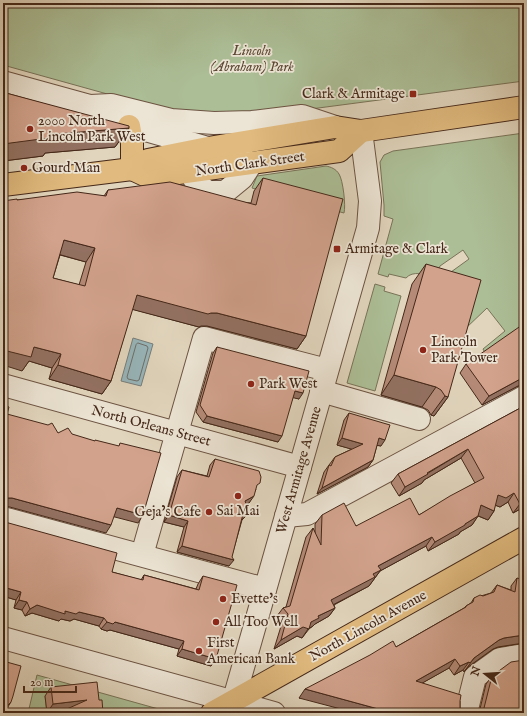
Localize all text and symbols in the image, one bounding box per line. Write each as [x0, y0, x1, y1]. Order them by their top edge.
park label: Lincoln (Abraham) Park [210, 42, 294, 76]
place label: Clark & Armitage [302, 85, 406, 103]
marker: Clark & Armitage [408, 89, 418, 99]
place label: 2000 North Lincoln Park West [38, 112, 146, 146]
marker: 2000 North Lincoln Park West [25, 124, 35, 134]
street label: North Clark Street [194, 147, 306, 181]
place label: Gourd Man [32, 159, 101, 177]
marker: Gourd Man [19, 163, 29, 173]
place label: Armitage & Clark [344, 240, 449, 258]
marker: Armitage & Clark [332, 244, 342, 254]
place label: Lincoln Park Tower [431, 333, 498, 367]
marker: Lincoln Park Tower [418, 345, 428, 355]
place label: Park West [259, 375, 318, 393]
marker: Park West [246, 379, 256, 389]
street label: North Orleans Street [89, 401, 213, 451]
street label: West Armitage Avenue [272, 404, 326, 536]
marker: Sai Mai [233, 491, 243, 501]
place label: Sai Mai [217, 502, 260, 520]
place label: Geja’s Cafe [135, 503, 202, 521]
marker: Geja’s Cafe [204, 507, 214, 517]
street label: North Lincoln Avenue [306, 586, 430, 666]
place label: Evette's [231, 590, 278, 608]
marker: Evette's [218, 594, 228, 604]
place label: All Too Well [223, 613, 298, 631]
marker: All Too Well [211, 617, 221, 627]
place label: First American Bank [206, 634, 296, 668]
marker: First American Bank [194, 646, 204, 656]
north arrow [465, 654, 505, 694]
text: N [468, 664, 485, 679]
scale bar [24, 668, 76, 694]
text: 20 m [30, 675, 53, 690]

